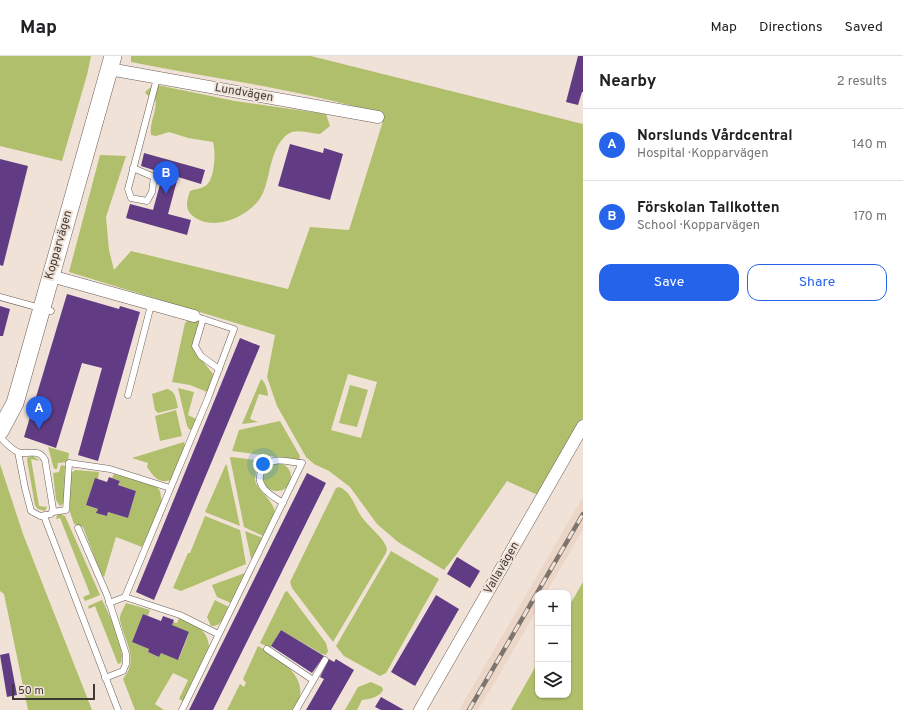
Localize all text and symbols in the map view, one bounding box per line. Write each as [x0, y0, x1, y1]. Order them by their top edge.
text: Map [20, 16, 57, 40]
text: Map [711, 19, 737, 36]
text: Directions [759, 19, 823, 36]
text: Saved [845, 19, 883, 36]
text: Nearby [599, 71, 656, 93]
text: 2 results [837, 74, 887, 90]
street label: Lundvägen [213, 80, 275, 106]
text: Norslunds Vårdcentral [637, 127, 793, 146]
text: A [607, 137, 617, 153]
text: 140 m [852, 137, 887, 153]
text: Hospital · Kopparvägen [637, 146, 769, 162]
pin: B [153, 161, 179, 194]
text: Förskolan Tallkotten [637, 199, 780, 218]
street label: Kopparvägen [41, 208, 77, 282]
text: B [608, 209, 616, 225]
text: 170 m [853, 209, 887, 225]
text: School · Kopparvägen [637, 218, 760, 234]
button: Save [599, 264, 739, 301]
button: Share [747, 264, 887, 301]
pin: A [26, 396, 52, 429]
your location [253, 454, 273, 474]
street label: Vallavägen [481, 539, 523, 597]
map controls [535, 590, 571, 698]
button: + [535, 590, 571, 626]
button: − [535, 626, 571, 662]
button: layers [535, 662, 571, 698]
scale bar [12, 682, 95, 701]
text: 50 m [18, 684, 44, 698]

